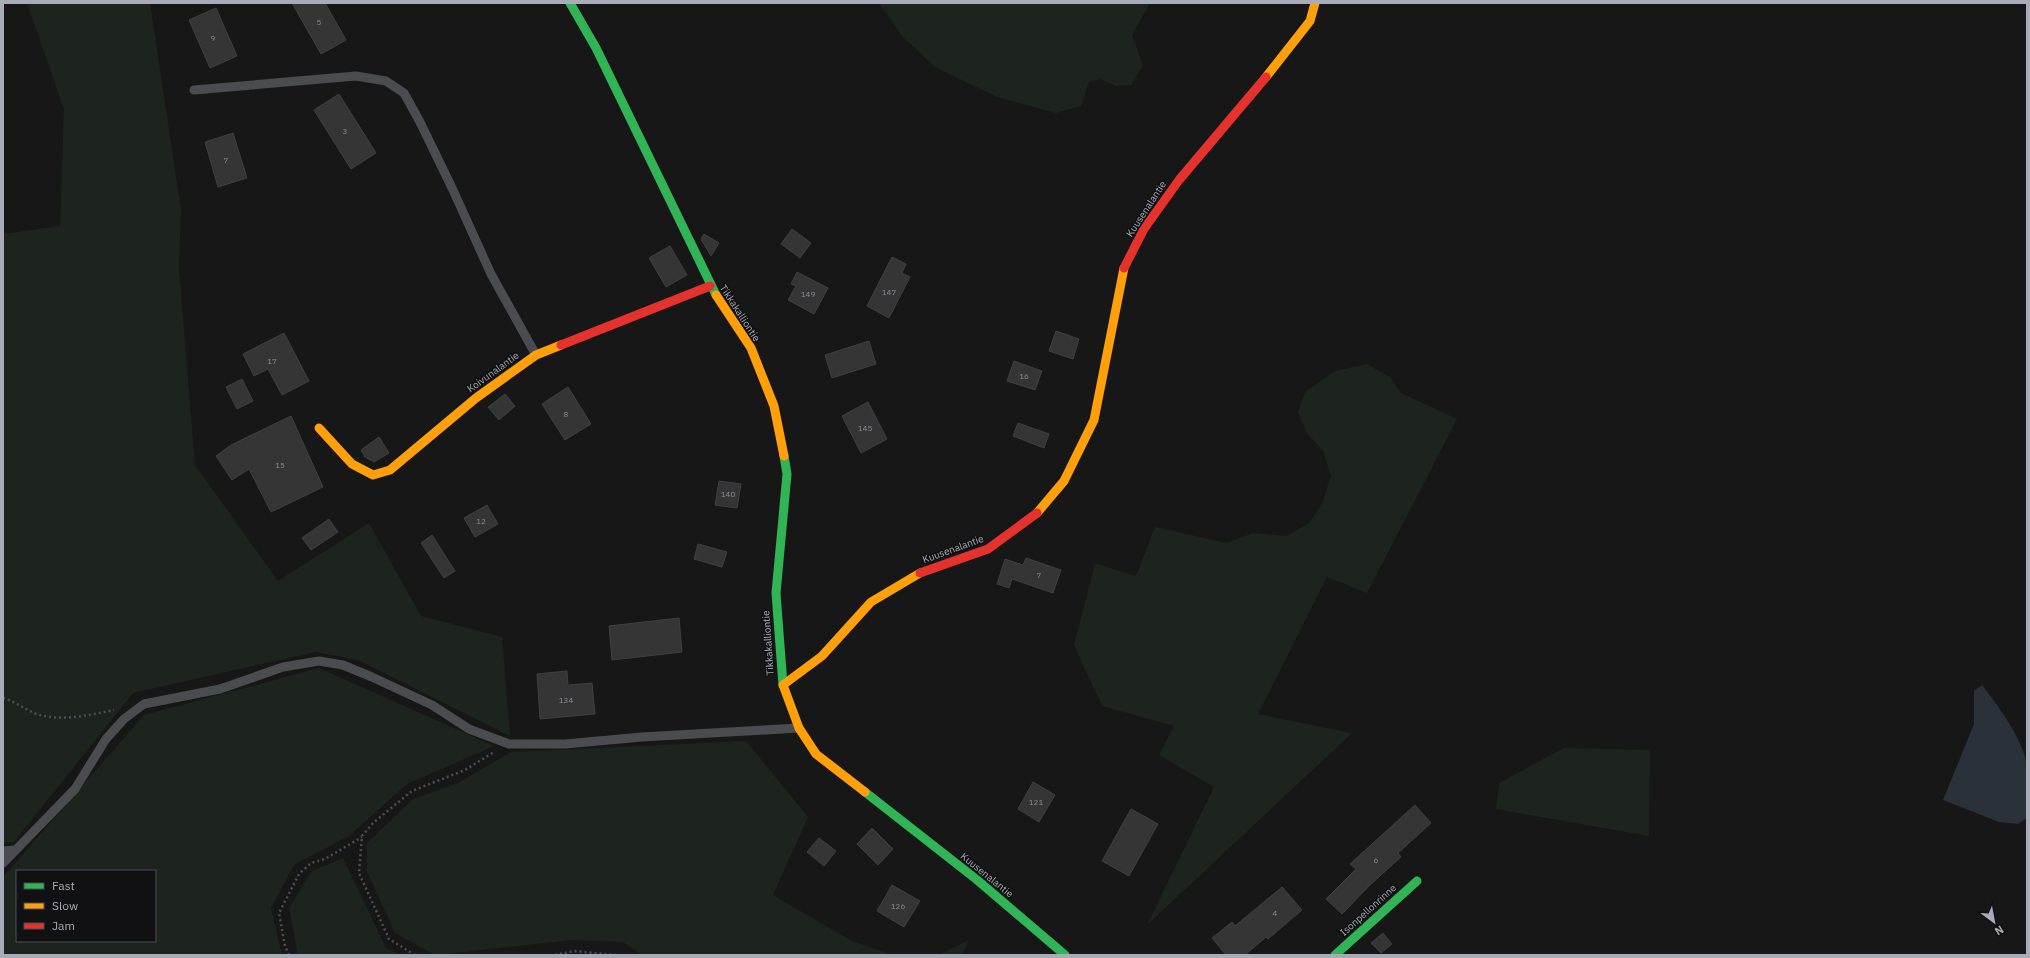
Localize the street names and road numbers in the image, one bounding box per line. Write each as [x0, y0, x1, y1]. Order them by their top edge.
street label: Kuusenalantie [1123, 178, 1169, 239]
street label: Tikkakalliontie [717, 282, 764, 344]
street label: Koivunalantie [464, 349, 522, 395]
street label: Kuusenalantie [921, 532, 986, 566]
street label: Tikkakalliontie [759, 609, 777, 676]
street label: Kuusenalantie [958, 850, 1016, 901]
street label: Isonpellonrinne [1337, 881, 1399, 939]

